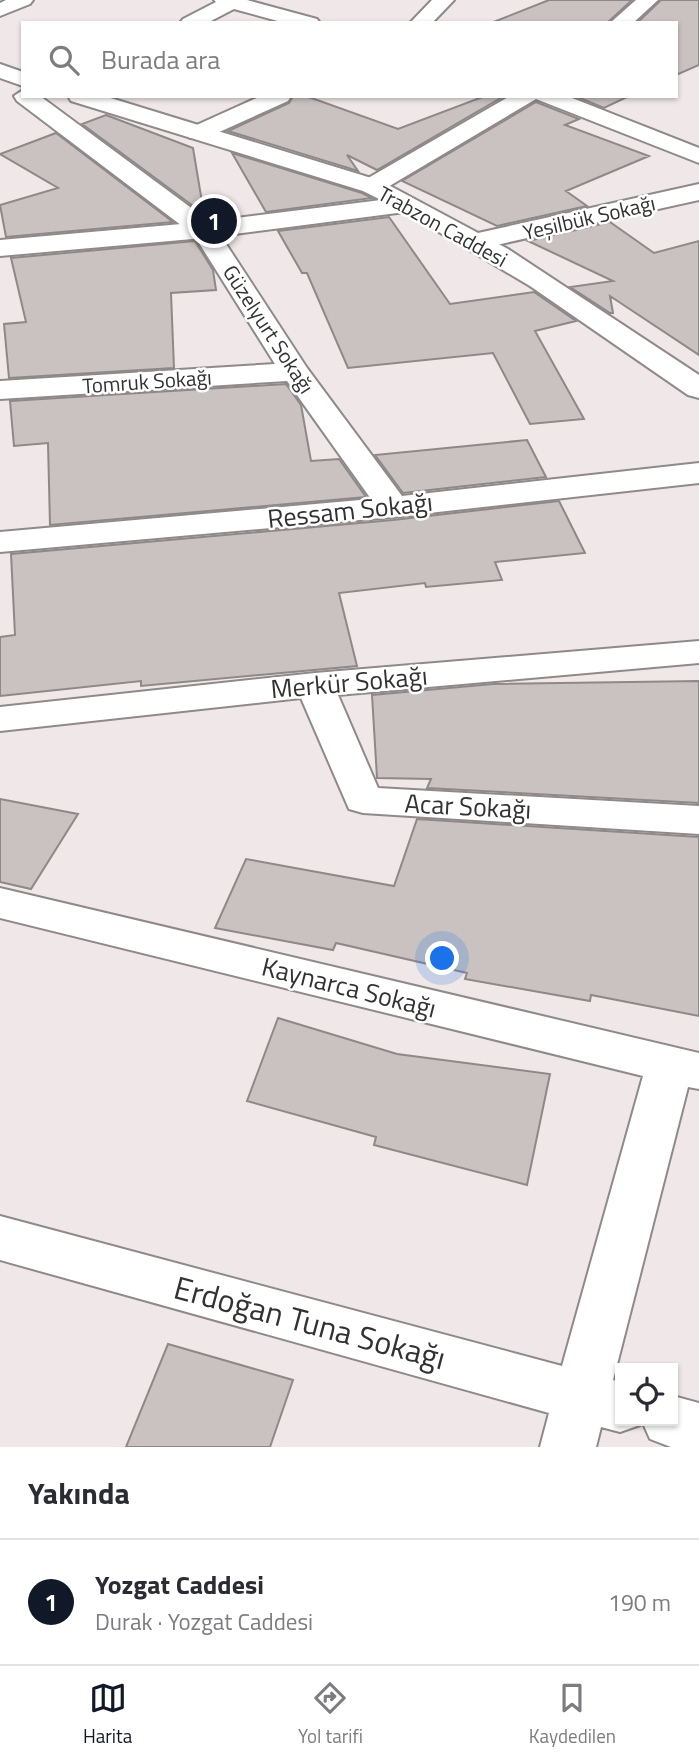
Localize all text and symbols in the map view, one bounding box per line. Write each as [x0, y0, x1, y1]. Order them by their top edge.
search box [21, 21, 678, 98]
text: Burada ara [101, 40, 220, 79]
icon: search [45, 41, 83, 79]
street label: Trabzon Caddesi [372, 177, 514, 275]
street label: Yeşilbük Sokağı [520, 186, 658, 248]
pin: 1 [191, 195, 237, 247]
street label: Güzelyurt Sokağı [215, 258, 323, 400]
street label: Tomruk Sokağı [81, 361, 213, 401]
street label: Ressam Sokağı [265, 482, 435, 538]
street label: Merkür Sokağı [269, 656, 429, 708]
street label: Acar Sokağı [404, 783, 532, 829]
your location [425, 941, 459, 975]
street label: Kaynarca Sokağı [258, 947, 440, 1027]
street label: Erdoğan Tuna Sokağı [169, 1263, 451, 1381]
map controls [615, 1363, 678, 1426]
button: locate [615, 1363, 678, 1426]
text: Yakında [28, 1470, 130, 1516]
text: Yozgat Caddesi [95, 1565, 264, 1604]
text: 1 [45, 1585, 57, 1620]
text: 190 m [608, 1585, 671, 1620]
text: Durak · Yozgat Caddesi [95, 1604, 313, 1639]
tab: Harita [83, 1679, 132, 1750]
tab: Yol tarifi [298, 1679, 363, 1750]
tab: Kaydedilen [529, 1679, 616, 1750]

